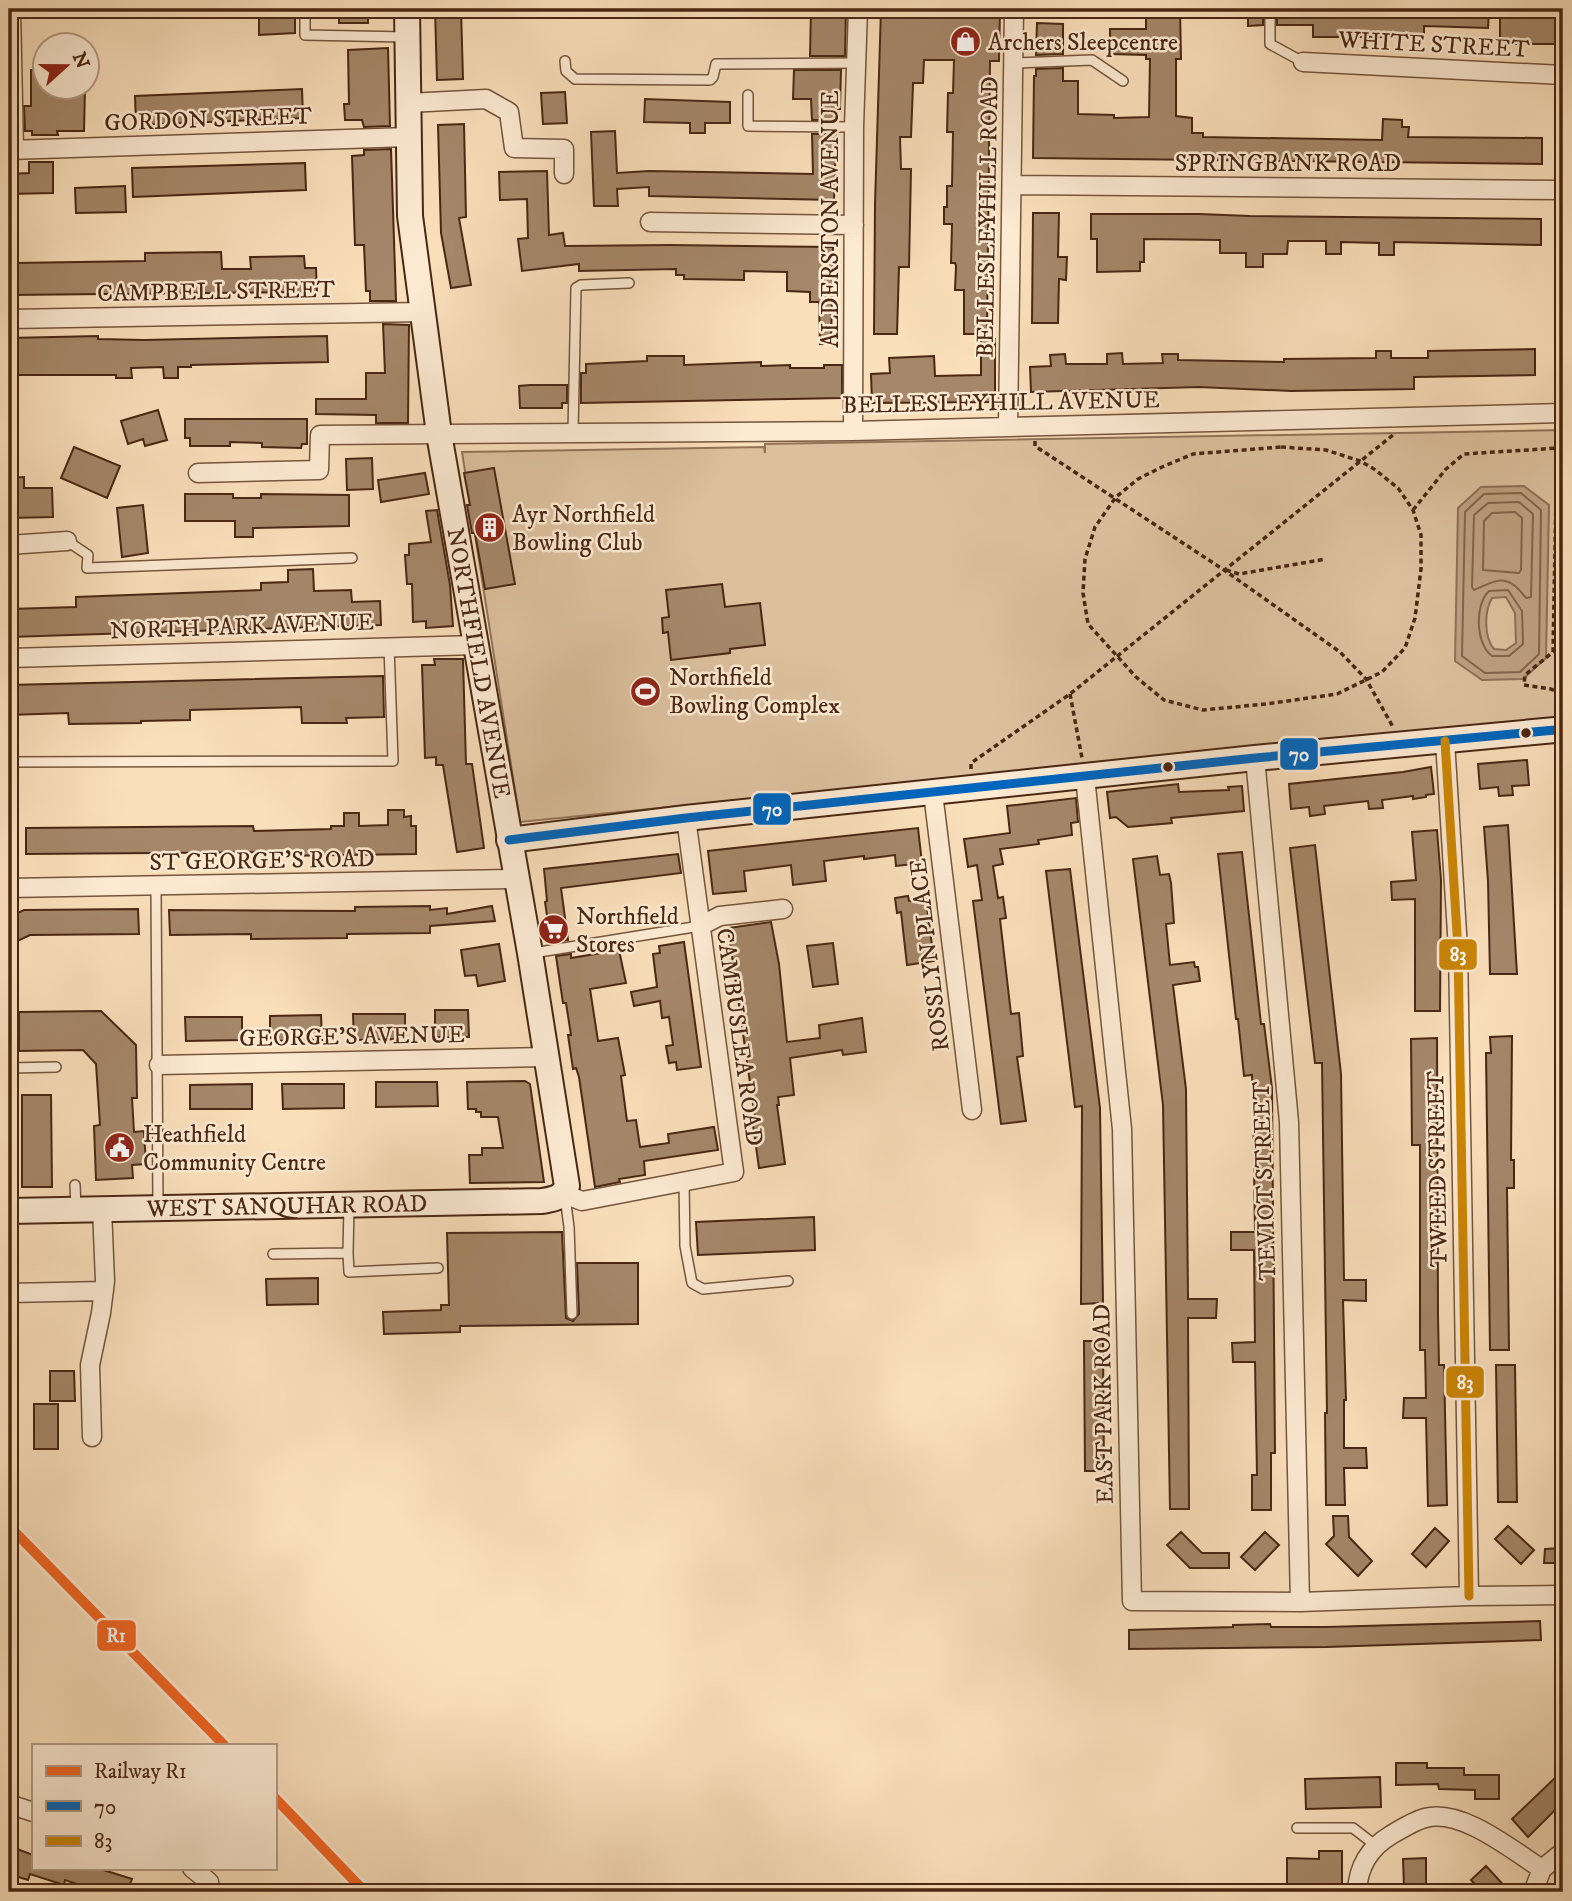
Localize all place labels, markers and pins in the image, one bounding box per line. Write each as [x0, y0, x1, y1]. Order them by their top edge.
shop icon: Archers Sleepcentre [948, 25, 982, 59]
place label: Archers Sleepcentre [988, 28, 1178, 58]
place label: Ayr Northfield Bowling Club [512, 500, 655, 558]
building icon: Ayr Northfield Bowling Club [472, 511, 506, 545]
place label: Northfield Bowling Complex [669, 663, 840, 721]
sports icon: Northfield Bowling Complex [629, 674, 663, 708]
unlabelled marker [1519, 726, 1533, 740]
unlabelled marker [1161, 760, 1175, 774]
place label: Northfield Stores [576, 902, 679, 960]
supermarket icon: Northfield Stores [536, 913, 570, 947]
place label: Heathfield Community Centre [143, 1120, 326, 1178]
public building icon: Heathfield Community Centre [103, 1131, 137, 1165]

